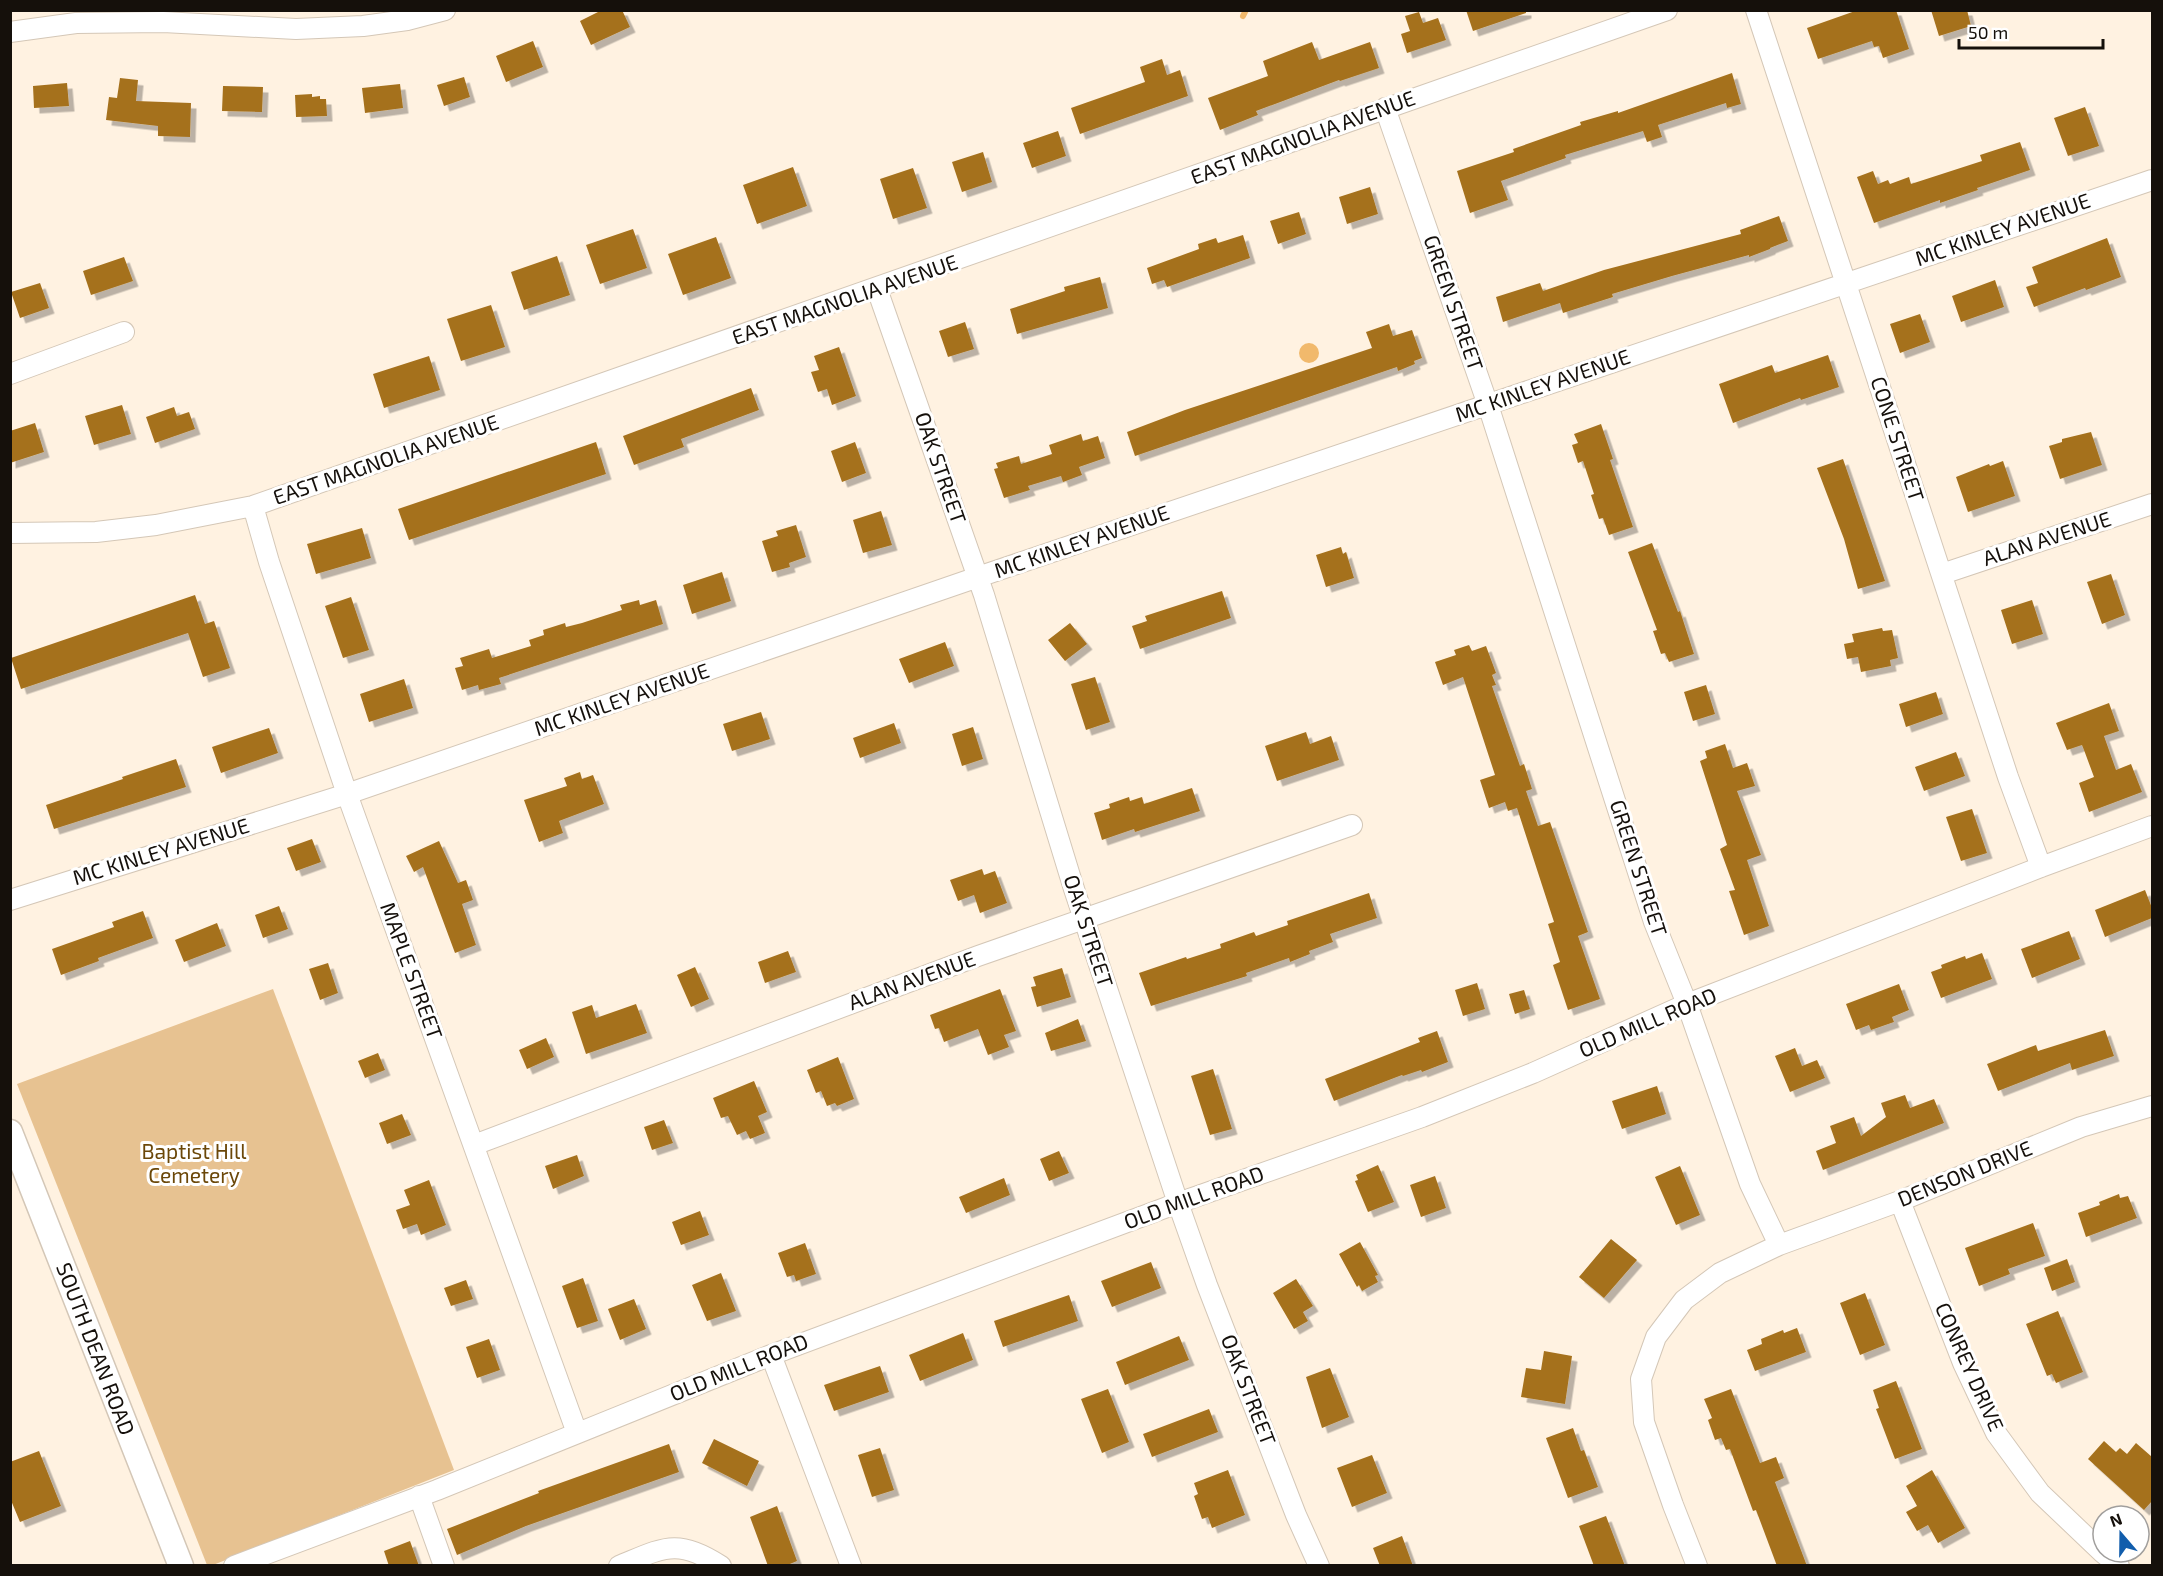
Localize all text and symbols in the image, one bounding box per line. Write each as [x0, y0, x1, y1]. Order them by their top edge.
scale bar [1959, 12, 2103, 50]
text: 50 m [1968, 21, 2008, 43]
street label: EAST MAGNOLIA AVENUE [1187, 84, 1418, 189]
street label: MC KINLEY AVENUE [1912, 187, 2093, 270]
street label: GREEN STREET [1420, 231, 1489, 374]
street label: EAST MAGNOLIA AVENUE [728, 248, 961, 349]
street label: MC KINLEY AVENUE [1452, 343, 1633, 426]
street label: CONE STREET [1866, 373, 1930, 504]
street label: EAST MAGNOLIA AVENUE [269, 408, 502, 509]
street label: OAK STREET [911, 408, 972, 527]
street label: MC KINLEY AVENUE [991, 499, 1172, 582]
street label: ALAN AVENUE [1979, 505, 2114, 570]
street label: MC KINLEY AVENUE [531, 657, 712, 740]
street label: GREEN STREET [1606, 796, 1673, 939]
street label: MC KINLEY AVENUE [69, 812, 252, 889]
street label: OAK STREET [1060, 871, 1119, 990]
street label: MAPLE STREET [376, 899, 449, 1042]
street label: ALAN AVENUE [845, 945, 978, 1014]
street label: OLD MILL ROAD [1575, 981, 1720, 1062]
street label: DENSON DRIVE [1894, 1134, 2035, 1211]
park label: Baptist Hill Cemetery [142, 1138, 247, 1187]
street label: OLD MILL ROAD [1120, 1160, 1267, 1233]
street label: SOUTH DEAN ROAD [52, 1259, 141, 1438]
street label: CONREY DRIVE [1931, 1298, 2010, 1435]
street label: OLD MILL ROAD [666, 1327, 811, 1406]
street label: OAK STREET [1217, 1331, 1282, 1448]
north arrow [2091, 1504, 2151, 1564]
text: N [2107, 1509, 2124, 1530]

